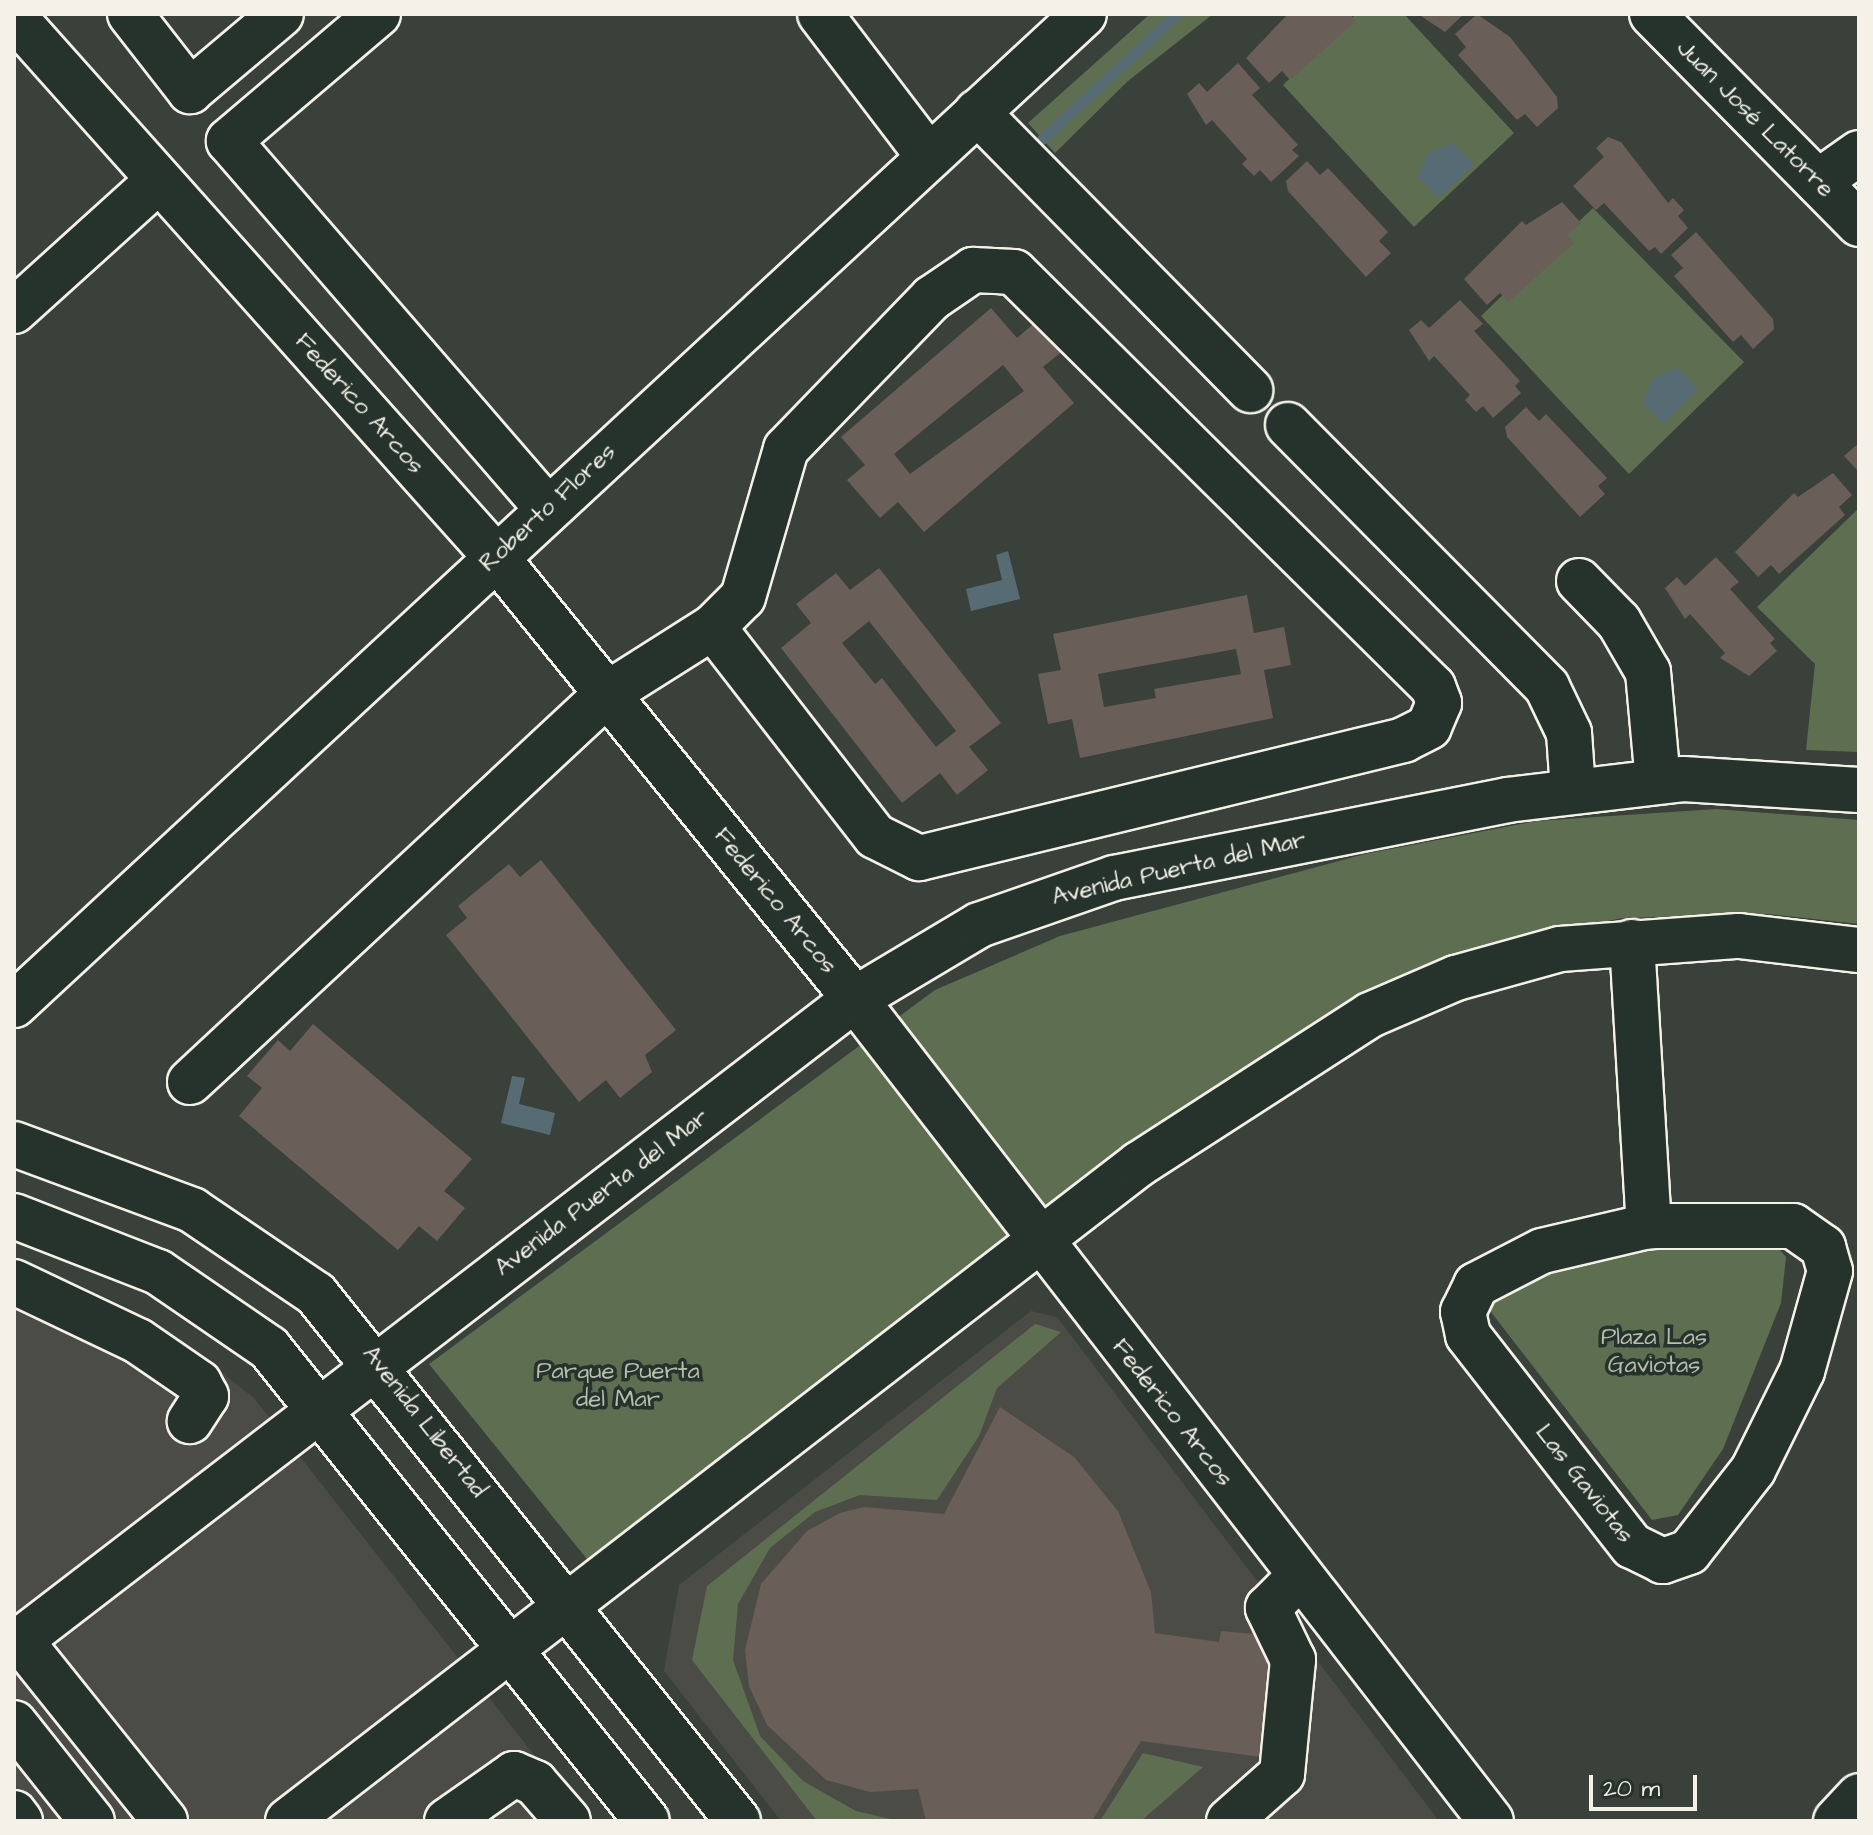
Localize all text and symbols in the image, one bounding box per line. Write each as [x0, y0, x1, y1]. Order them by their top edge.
street label: Juan José Latorre [1670, 34, 1840, 204]
street label: Federico Arcos [288, 328, 430, 480]
street label: Roberto Flores [474, 438, 622, 578]
street label: Federico Arcos [707, 822, 843, 980]
street label: Avenida Puerta del Mar [1049, 826, 1309, 912]
street label: Avenida Puerta del Mar [490, 1103, 714, 1283]
park label: Plaza Las Gaviotas [1601, 1324, 1707, 1380]
street label: Federico Arcos [1105, 1333, 1239, 1493]
street label: Avenida Libertad [356, 1340, 492, 1504]
park label: Parque Puerta del Mar [536, 1358, 700, 1414]
street label: Las Gaviotas [1529, 1419, 1639, 1549]
scale bar [1593, 1759, 1701, 1809]
text: 20 m [1603, 1772, 1660, 1806]

